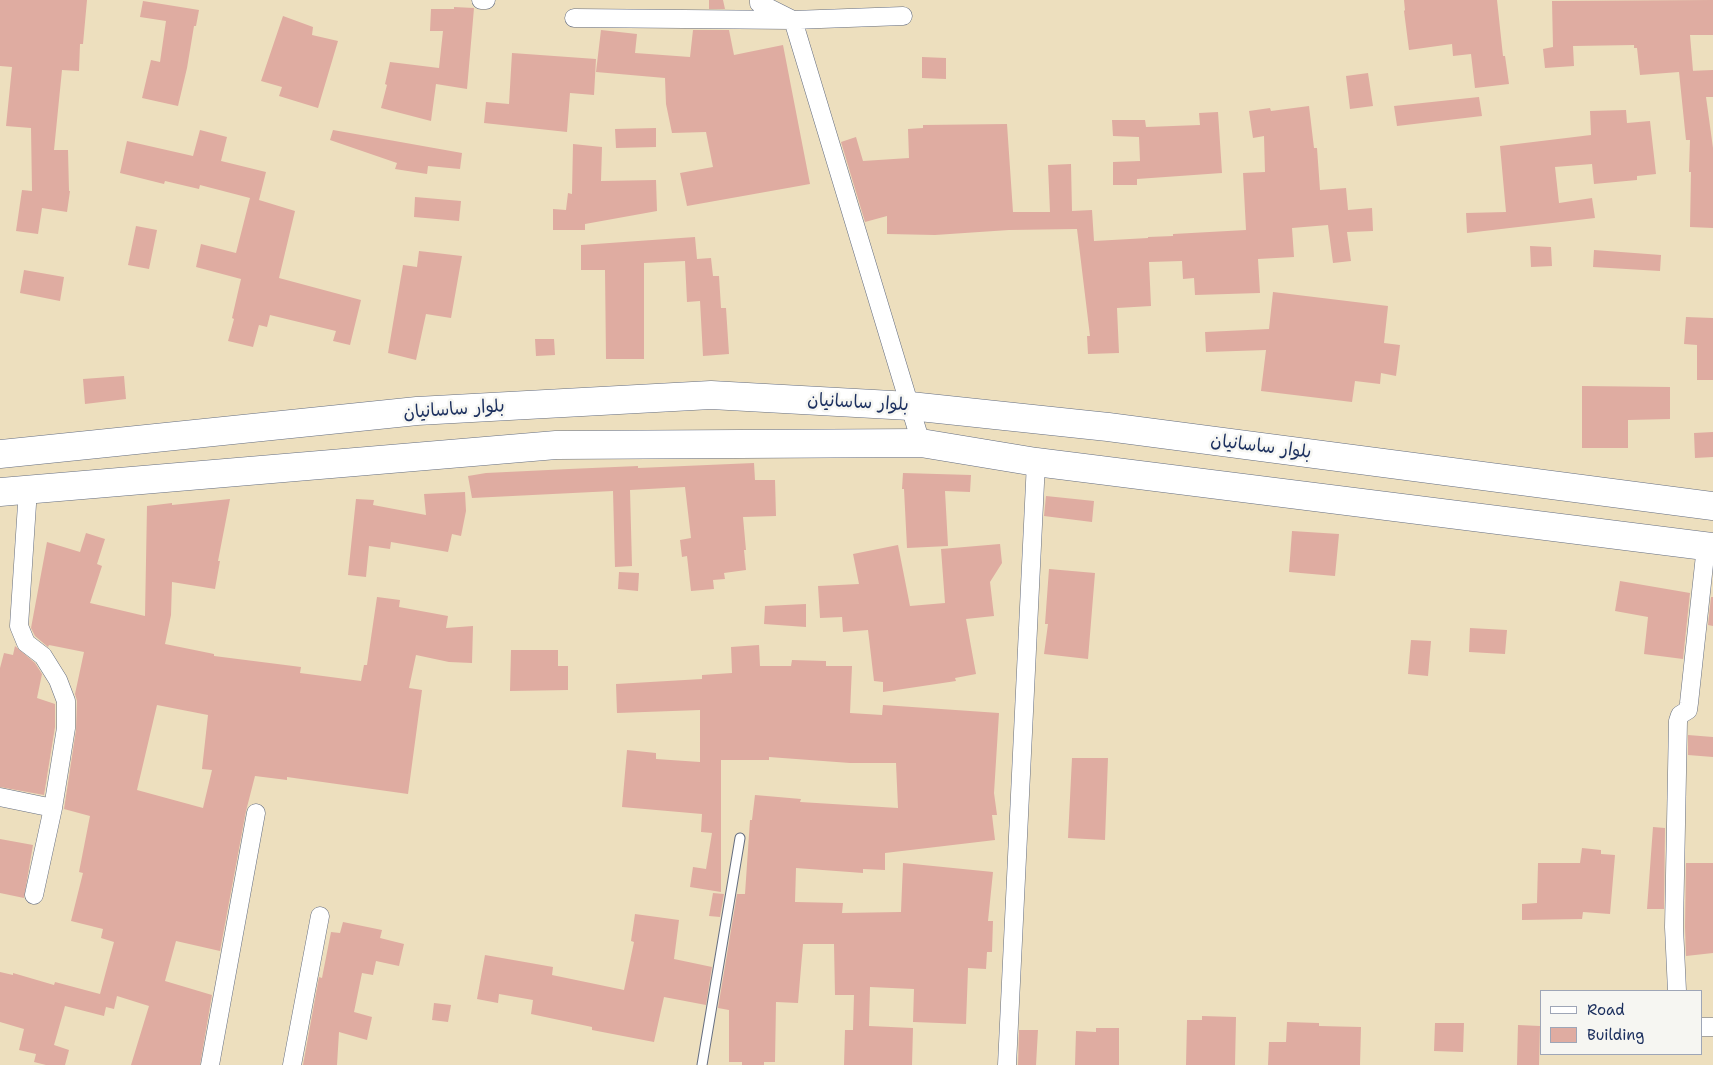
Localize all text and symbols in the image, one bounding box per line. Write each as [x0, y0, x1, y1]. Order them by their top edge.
street label: بلوار ساسانیان [807, 390, 909, 416]
street label: بلوار ساسانیان [403, 396, 505, 424]
street label: بلوار ساسانیان [1209, 430, 1313, 464]
legend [1540, 990, 1703, 1055]
text: Road [1587, 1000, 1625, 1020]
text: Building [1587, 1025, 1644, 1045]

